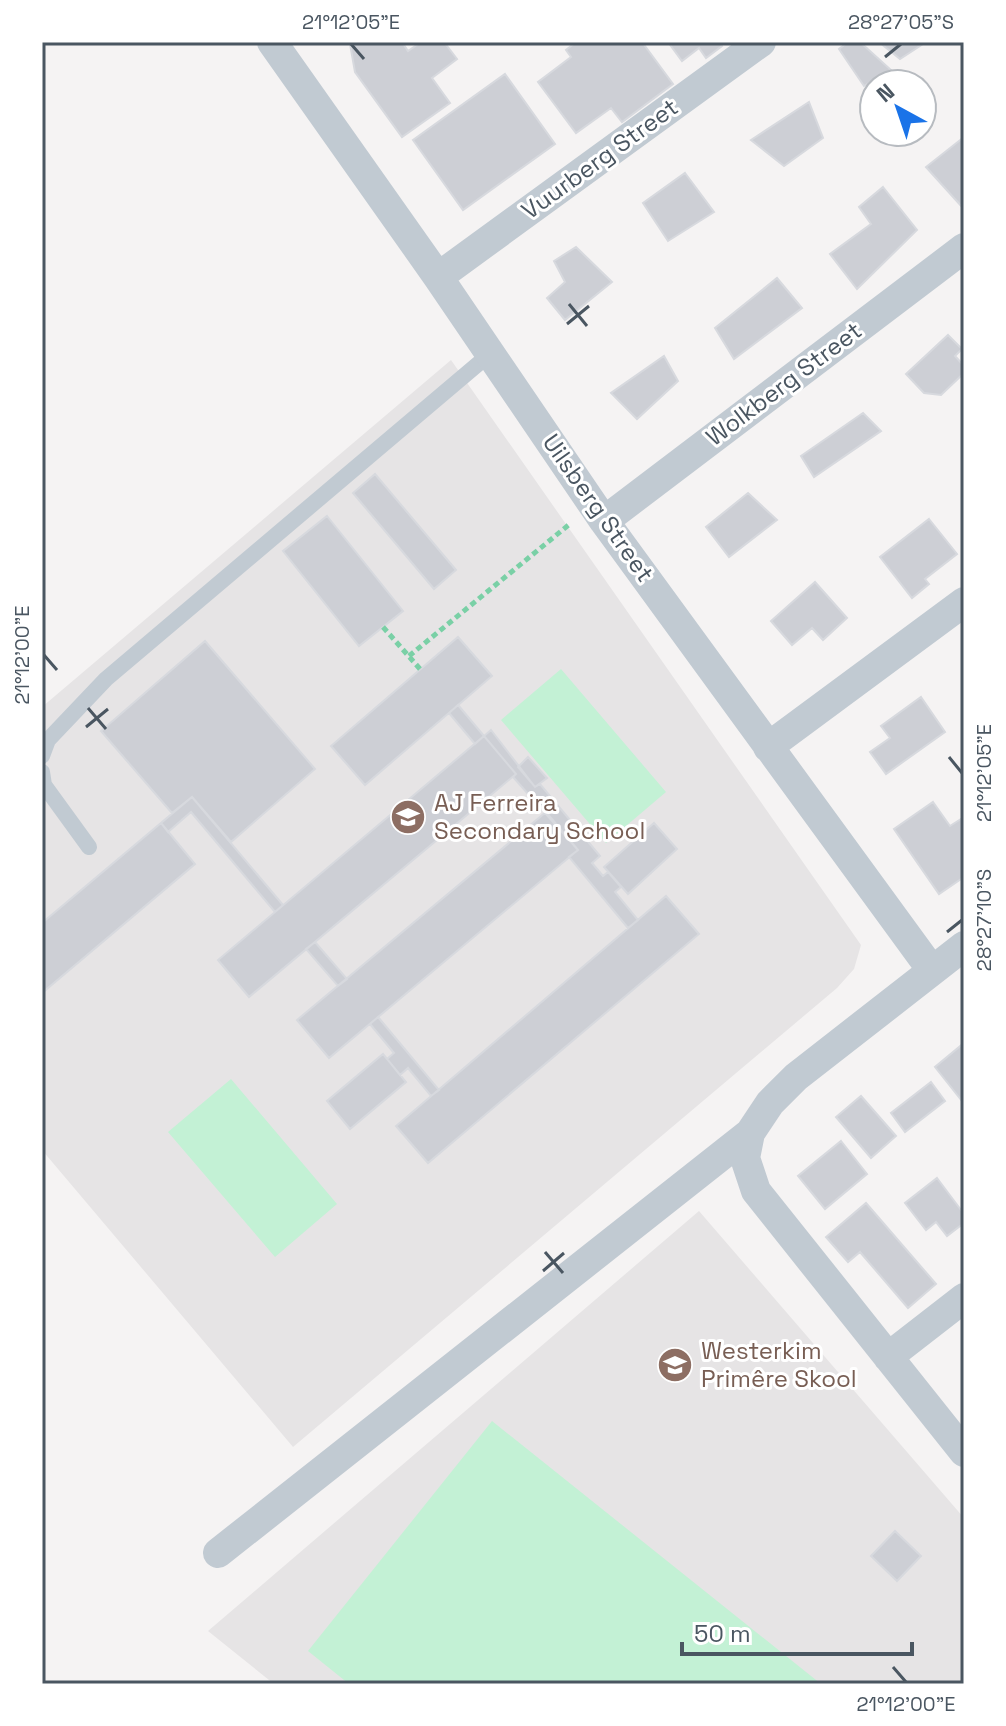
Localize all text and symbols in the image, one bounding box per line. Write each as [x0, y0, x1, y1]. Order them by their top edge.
text: 21°12'05"E [302, 9, 400, 35]
text: 28°27'05"S [848, 9, 954, 35]
north arrow [858, 68, 938, 148]
text: N [870, 77, 900, 108]
street label: Vuurberg Street [515, 91, 684, 226]
street label: Wolkberg Street [699, 315, 868, 452]
street label: Uilsberg Street [536, 428, 661, 588]
text: 21°12'00"E [9, 606, 35, 704]
text: 21°12'05"E [971, 724, 997, 822]
place label: AJ Ferreira Secondary School [434, 787, 645, 846]
school or university icon: AJ Ferreira Secondary School [389, 798, 427, 836]
text: 28°27'10"S [971, 869, 997, 971]
place label: Westerkim Primêre Skool [701, 1335, 857, 1394]
school or university icon: Westerkim Primêre Skool [656, 1346, 694, 1384]
scale bar [682, 1606, 912, 1656]
text: 50 m [694, 1618, 751, 1649]
text: 21°12'00"E [857, 1691, 955, 1717]

